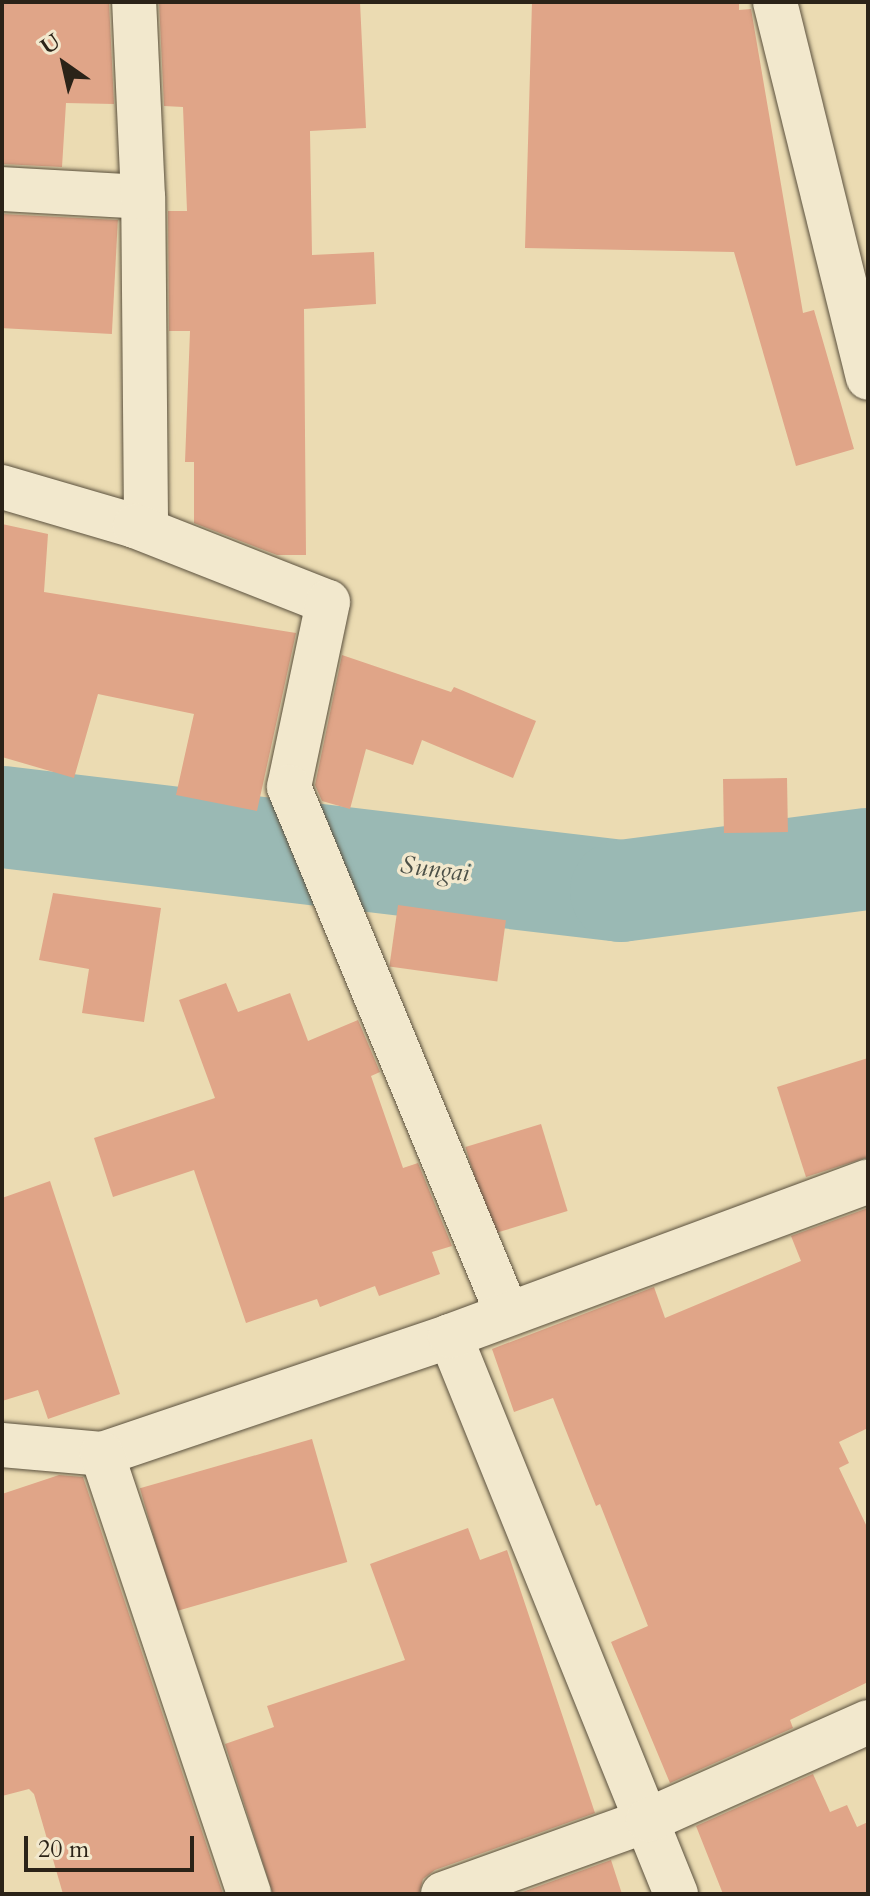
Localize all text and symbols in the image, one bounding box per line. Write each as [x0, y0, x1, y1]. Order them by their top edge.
north arrow [24, 24, 104, 104]
text: U [35, 27, 66, 62]
water label: Sungai [399, 849, 471, 889]
scale bar [28, 1820, 198, 1870]
text: 20 m [38, 1833, 89, 1866]

